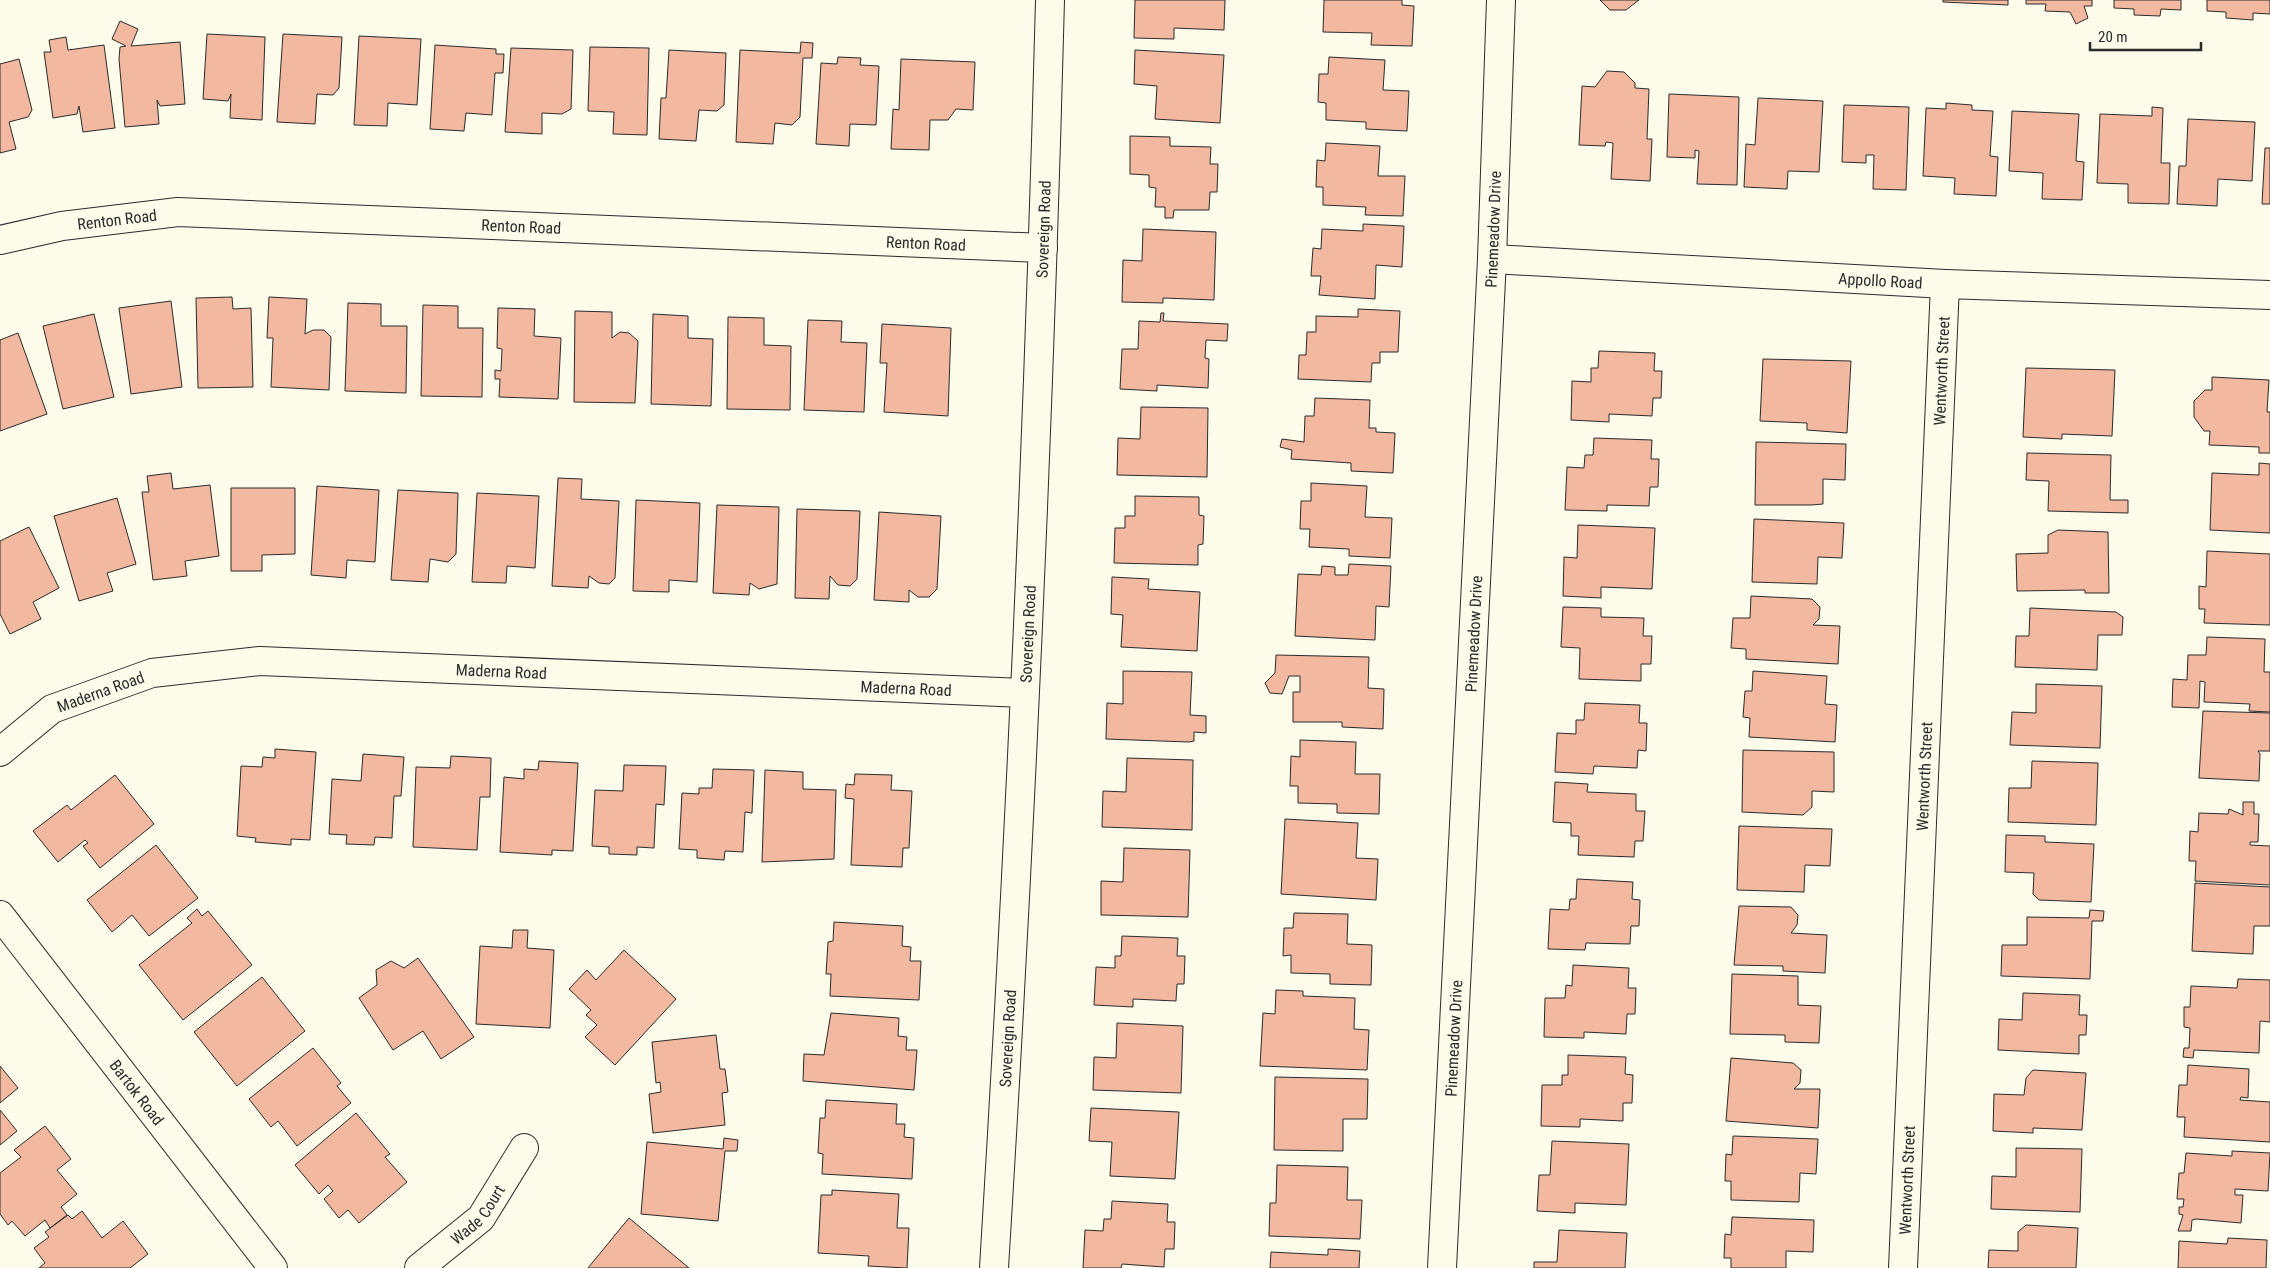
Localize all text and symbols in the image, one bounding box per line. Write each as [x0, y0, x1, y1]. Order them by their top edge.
scale bar [2090, 20, 2201, 52]
text: 20 m [2098, 28, 2128, 46]
street label: Pinemeadow Drive [1481, 170, 1505, 288]
street label: Sovereign Road [1032, 180, 1054, 278]
street label: Renton Road [76, 205, 158, 234]
street label: Renton Road [481, 215, 562, 237]
street label: Renton Road [886, 232, 966, 254]
street label: Appollo Road [1838, 269, 1923, 292]
street label: Wentworth Street [1929, 316, 1953, 426]
street label: Pinemeadow Drive [1461, 575, 1486, 693]
street label: Sovereign Road [1016, 585, 1039, 683]
street label: Maderna Road [455, 660, 547, 683]
street label: Maderna Road [54, 667, 147, 716]
street label: Maderna Road [860, 677, 952, 699]
street label: Wentworth Street [1912, 721, 1936, 831]
street label: Pinemeadow Drive [1441, 979, 1466, 1097]
street label: Sovereign Road [995, 989, 1020, 1088]
street label: Bartok Road [106, 1056, 168, 1129]
street label: Wentworth Street [1895, 1125, 1919, 1235]
street label: Wade Court [447, 1181, 509, 1248]

